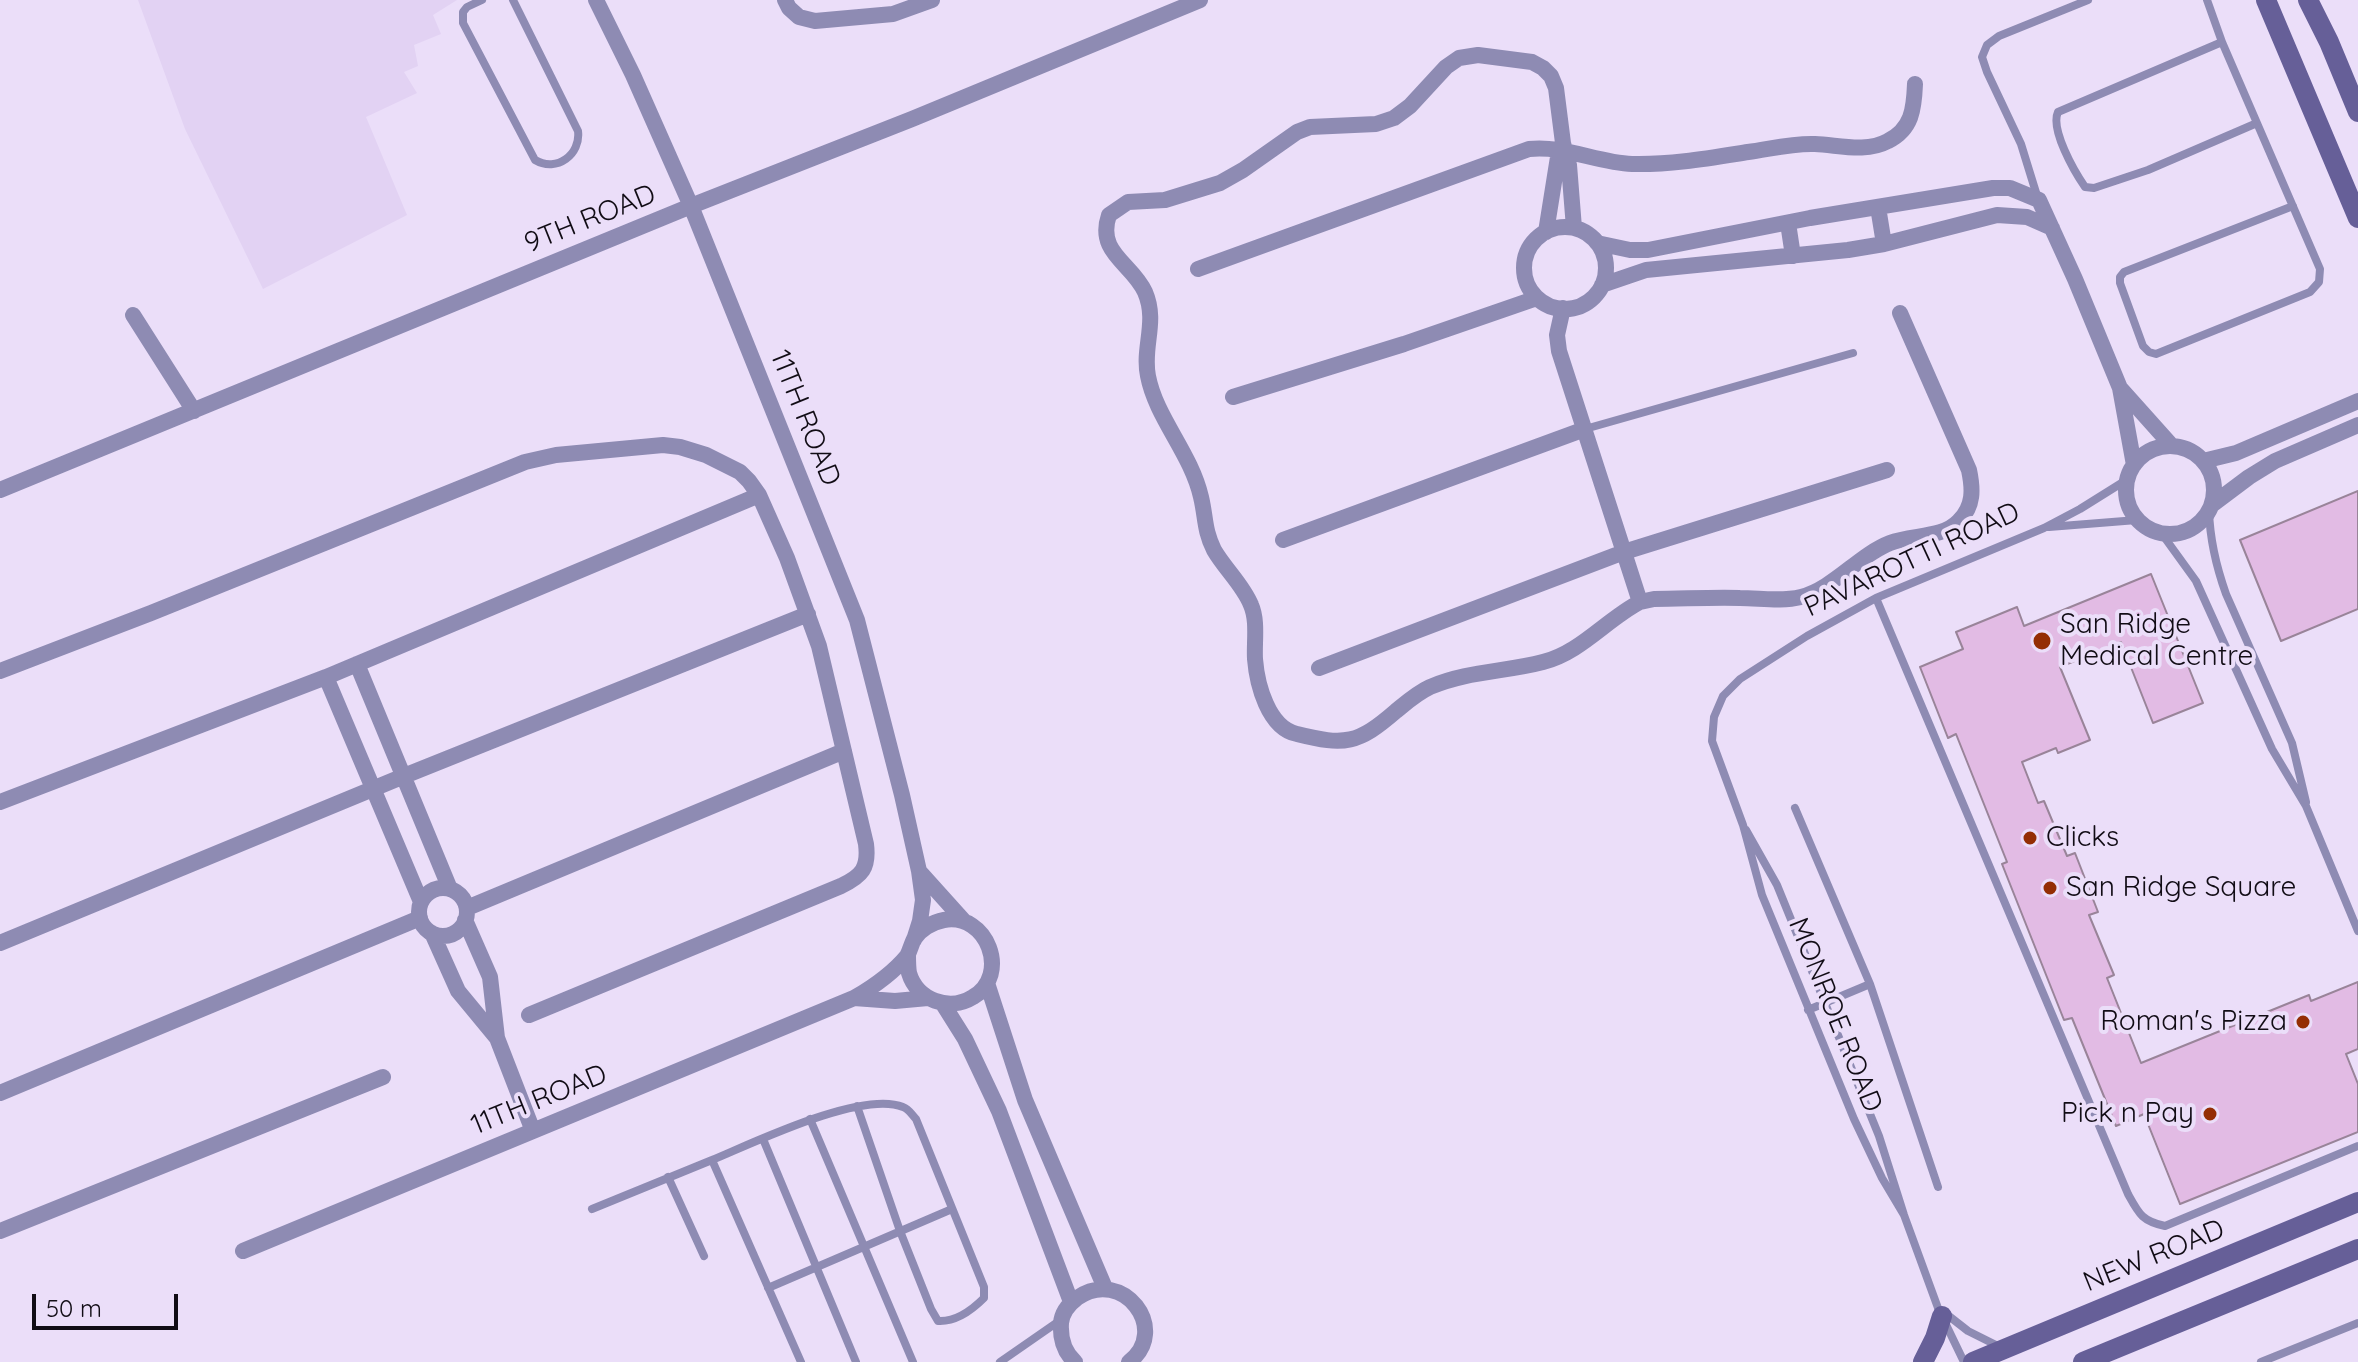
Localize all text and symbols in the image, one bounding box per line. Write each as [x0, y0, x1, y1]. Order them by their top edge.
street label: 9TH ROAD [520, 178, 660, 260]
street label: 11TH ROAD [763, 345, 847, 491]
street label: PAVAROTTI ROAD [1799, 495, 2025, 625]
place label: San Ridge Medical Centre [2060, 608, 2253, 674]
marker: San Ridge Medical Centre [2031, 630, 2053, 652]
place label: Clicks [2046, 821, 2119, 855]
marker: Clicks [2021, 829, 2039, 847]
place label: San Ridge Square [2066, 871, 2296, 905]
marker: San Ridge Square [2041, 879, 2059, 897]
street label: MONROE ROAD [1781, 913, 1889, 1117]
place label: Roman's Pizza [2100, 1005, 2287, 1039]
marker: Roman's Pizza [2294, 1013, 2312, 1031]
street label: 11TH ROAD [466, 1058, 612, 1142]
place label: Pick n Pay [2061, 1097, 2194, 1131]
marker: Pick n Pay [2201, 1105, 2219, 1123]
street label: NEW ROAD [2079, 1213, 2229, 1299]
scale bar [36, 1278, 182, 1328]
text: 50 m [46, 1293, 102, 1323]

